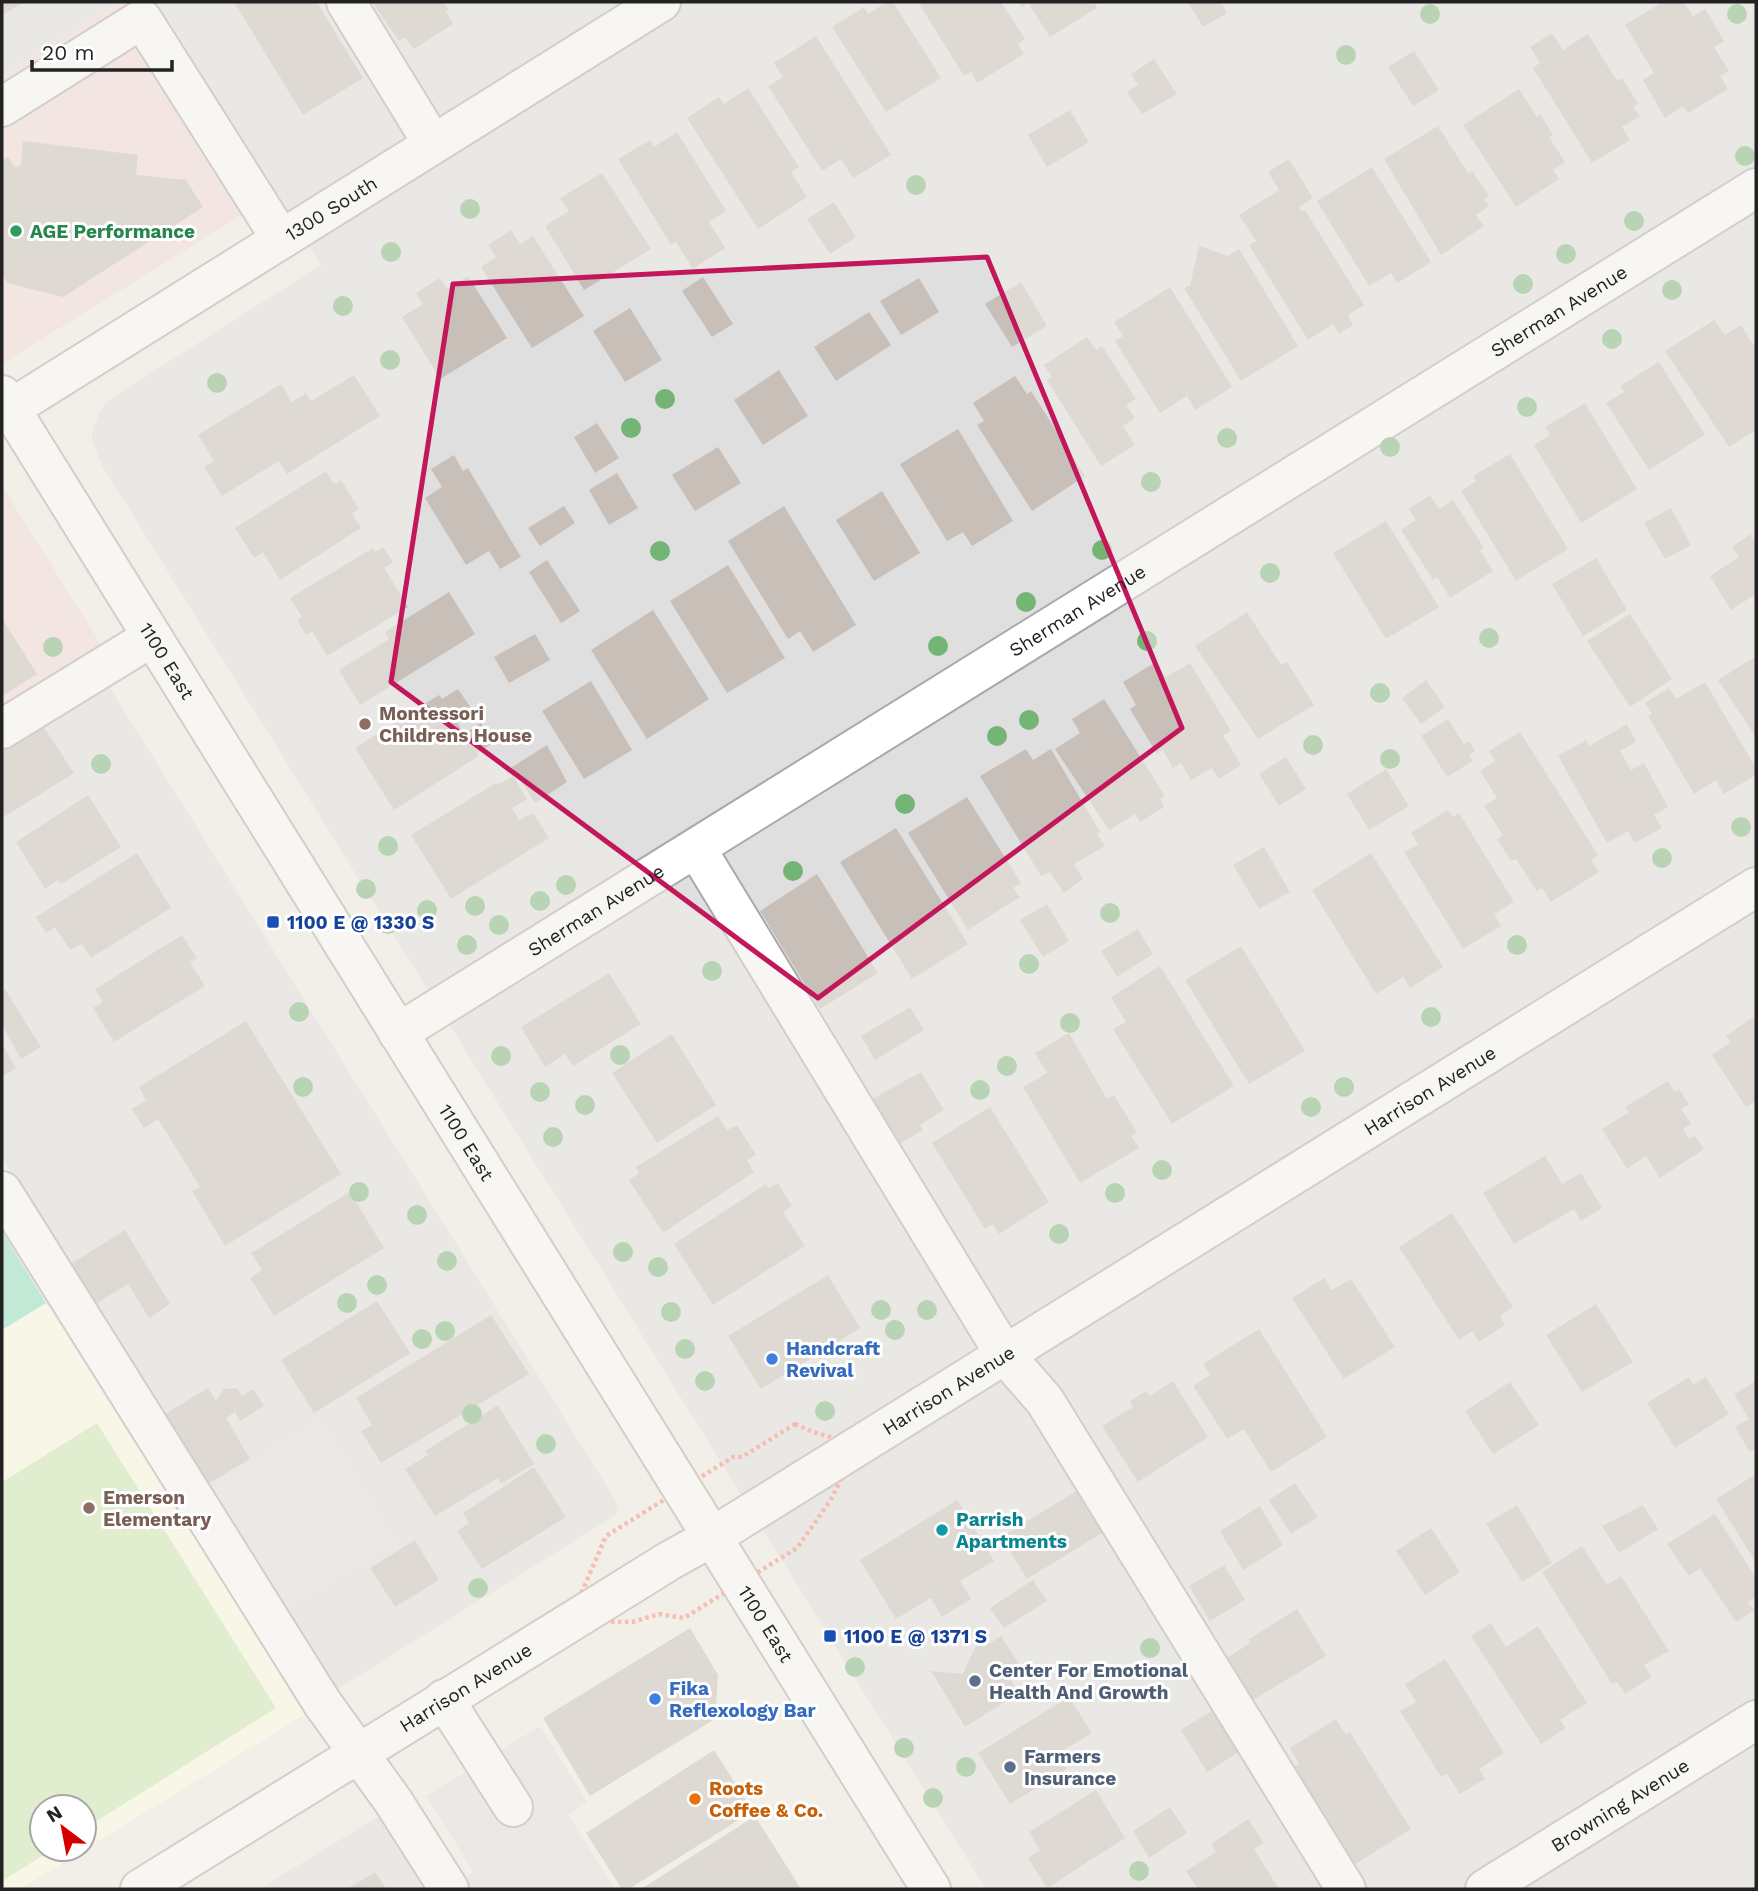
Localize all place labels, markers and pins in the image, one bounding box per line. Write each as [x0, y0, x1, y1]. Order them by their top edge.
place label: AGE Performance [30, 220, 195, 243]
marker: AGE Performance [8, 223, 24, 239]
place label: Montessori Childrens House [379, 702, 532, 747]
marker: Montessori Childrens House [357, 716, 373, 732]
place label: 1100 E @ 1330 S [287, 911, 434, 934]
marker: 1100 E @ 1330 S [265, 914, 281, 930]
place label: Handcraft Revival [786, 1337, 881, 1382]
marker: Handcraft Revival [764, 1351, 780, 1367]
place label: Emerson Elementary [103, 1486, 211, 1531]
marker: Emerson Elementary [81, 1500, 97, 1516]
place label: Parrish Apartments [956, 1508, 1067, 1553]
marker: Parrish Apartments [934, 1522, 950, 1538]
place label: 1100 E @ 1371 S [844, 1625, 987, 1648]
marker: 1100 E @ 1371 S [822, 1628, 838, 1644]
place label: Center For Emotional Health And Growth [989, 1659, 1189, 1704]
marker: Center For Emotional Health And Growth [967, 1673, 983, 1689]
place label: Fika Reflexology Bar [669, 1677, 816, 1722]
marker: Fika Reflexology Bar [647, 1691, 663, 1707]
place label: Farmers Insurance [1024, 1745, 1116, 1790]
marker: Farmers Insurance [1002, 1759, 1018, 1775]
place label: Roots Coffee & Co. [709, 1777, 823, 1822]
marker: Roots Coffee & Co. [687, 1791, 703, 1807]

